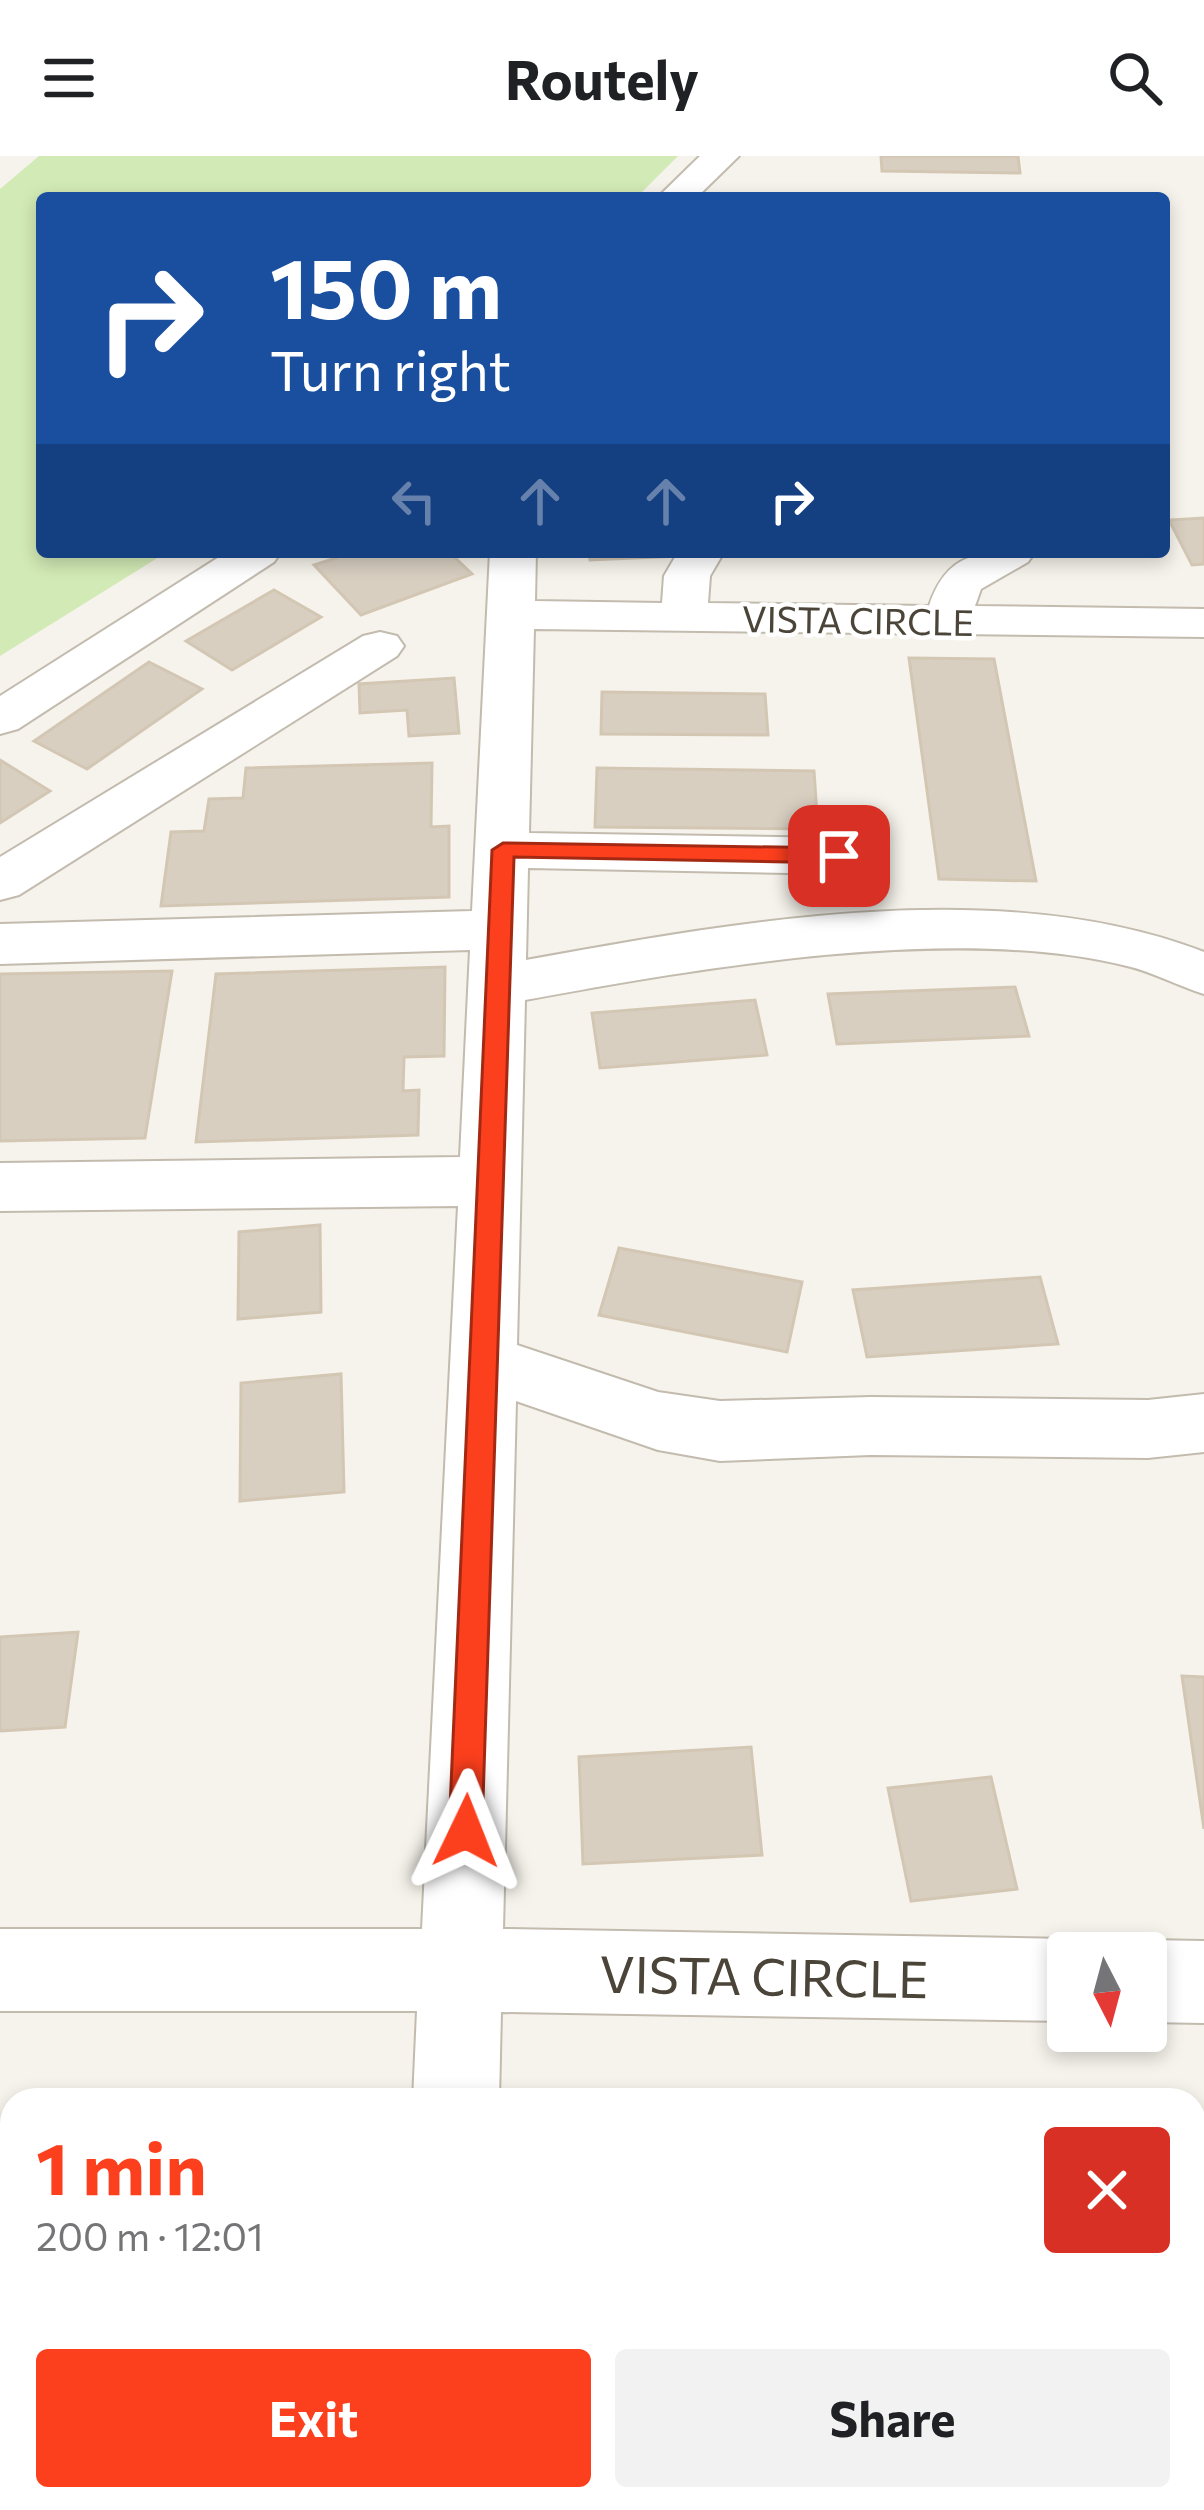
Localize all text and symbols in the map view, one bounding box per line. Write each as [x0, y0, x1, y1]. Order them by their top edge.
icon: menu [36, 45, 102, 111]
text: Routely [505, 45, 699, 111]
icon: search [1102, 45, 1168, 111]
text: 150 m [270, 234, 502, 336]
icon: right [72, 240, 228, 396]
text: Turn right [270, 336, 511, 402]
icon: left [381, 468, 447, 534]
icon: ahead [507, 468, 573, 534]
icon: ahead [633, 468, 699, 534]
icon: right [759, 468, 825, 534]
street label: VISTA CIRCLE [742, 595, 974, 643]
pin [788, 805, 890, 907]
icon: arrive [806, 823, 872, 889]
position arrow [403, 1768, 529, 1894]
north arrow [1047, 1932, 1167, 2052]
map controls [1047, 1932, 1167, 2052]
street label: VISTA CIRCLE [599, 1941, 929, 2009]
text: 1 min [36, 2122, 207, 2210]
button: close [1044, 2127, 1170, 2253]
text: 200 m · 12:01 [36, 2211, 264, 2259]
button: Exit [36, 2349, 591, 2487]
button: Share [615, 2349, 1170, 2487]

